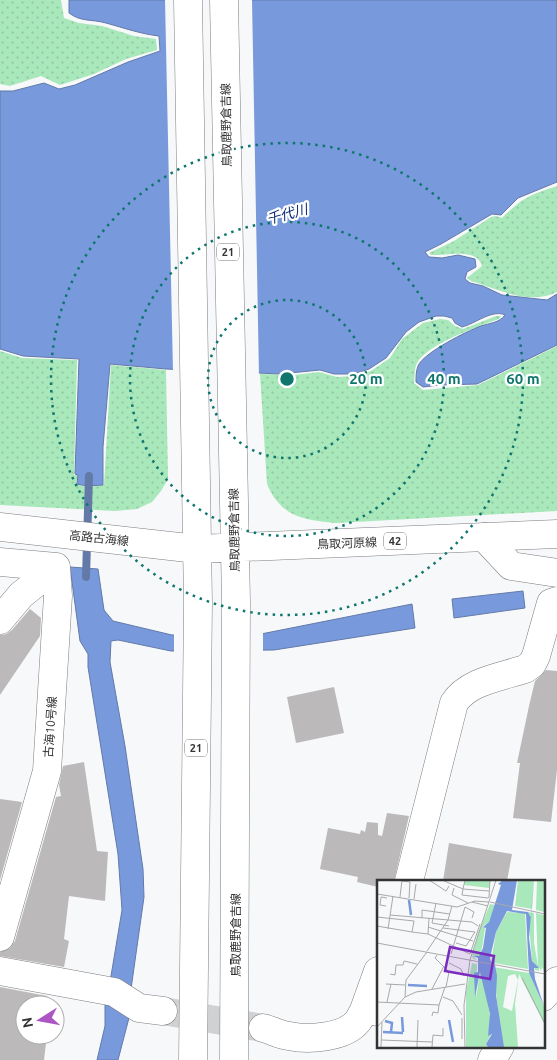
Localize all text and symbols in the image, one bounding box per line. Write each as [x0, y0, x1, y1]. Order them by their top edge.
street label: 鳥取鹿野倉吉線 [219, 83, 233, 167]
water label: 千代川 [265, 200, 311, 227]
road number: 21 [217, 243, 239, 260]
centre of rings [278, 370, 296, 388]
text: 20 m [349, 370, 383, 387]
text: 40 m [427, 370, 461, 387]
text: 60 m [506, 370, 540, 387]
street label: 鳥取鹿野倉吉線 [227, 488, 241, 572]
street label: 高路古海線 [68, 528, 130, 548]
road number: 42 [384, 532, 406, 550]
street label: 鳥取河原線 [317, 535, 377, 551]
street label: 古海10号線 [41, 696, 59, 758]
road number: 21 [185, 740, 207, 756]
inset map [377, 880, 544, 1048]
street label: 鳥取鹿野倉吉線 [229, 893, 242, 977]
north arrow [15, 995, 65, 1045]
text: N [18, 1016, 36, 1029]

